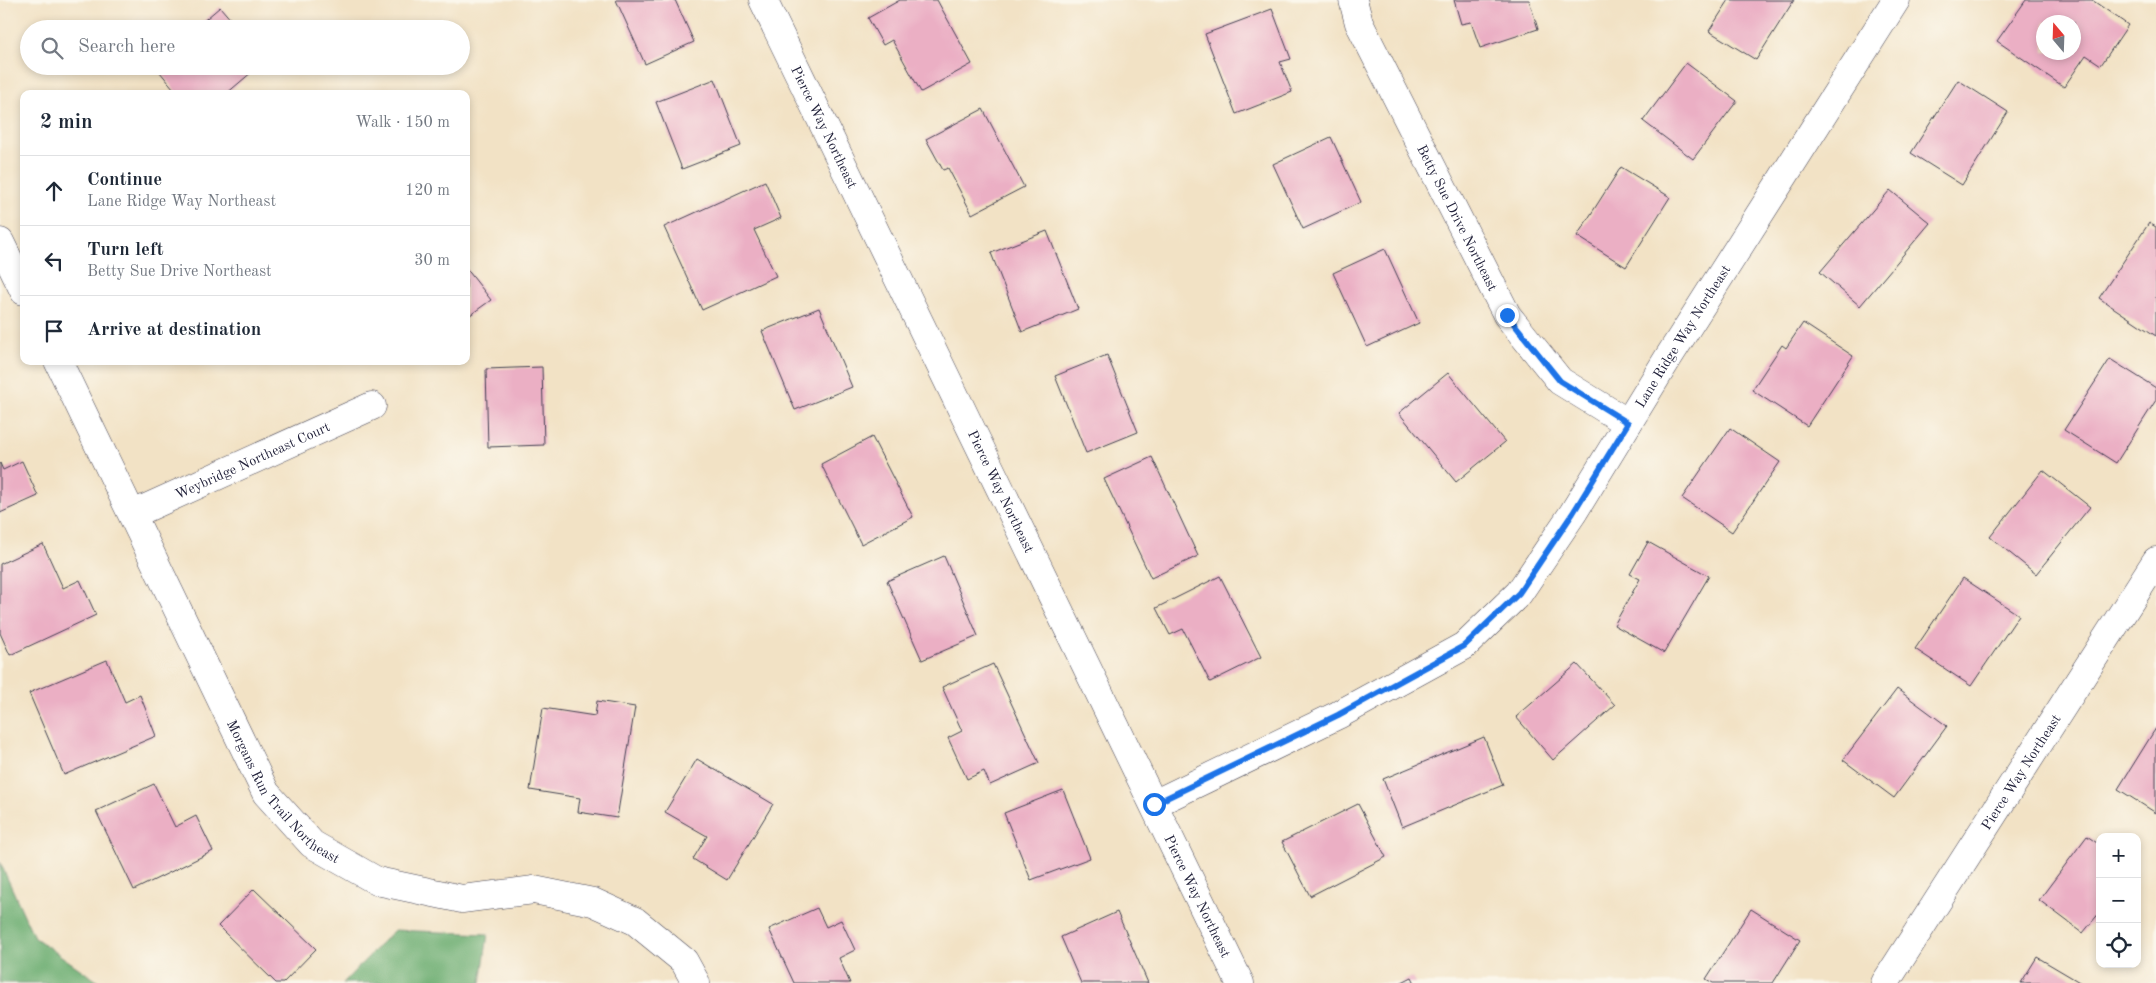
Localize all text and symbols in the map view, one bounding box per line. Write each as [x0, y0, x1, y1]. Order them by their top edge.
north arrow [2036, 15, 2081, 60]
search box [20, 20, 470, 75]
icon: search [38, 34, 66, 62]
text: Search here [78, 38, 175, 57]
street label: Pierce Way Northeast [788, 64, 859, 191]
text: 2 min [40, 112, 93, 133]
text: Walk · 150 m [355, 115, 450, 131]
street label: Betty Sue Drive Northeast [1414, 143, 1500, 294]
text: Continue [87, 171, 162, 190]
icon: ahead [40, 177, 68, 205]
text: 120 m [405, 183, 450, 199]
text: Lane Ridge Way Northeast [87, 194, 276, 210]
text: Turn left [87, 241, 164, 260]
icon: left [40, 247, 68, 275]
text: 30 m [414, 253, 450, 269]
street label: Lane Ridge Way Northeast [1633, 263, 1733, 410]
text: Betty Sue Drive Northeast [87, 264, 272, 280]
route end [1496, 304, 1519, 327]
icon: arrive [40, 317, 68, 345]
text: Arrive at destination [87, 321, 261, 340]
street label: Weybridge Northeast Court [173, 420, 332, 502]
street label: Pierce Way Northeast [965, 428, 1036, 555]
street label: Pierce Way Northeast [1979, 712, 2064, 833]
street label: Morgans Run Trail Northeast [224, 718, 342, 866]
route start [1143, 793, 1166, 816]
street label: Pierce Way Northeast [1161, 833, 1233, 960]
map controls [2096, 833, 2141, 968]
button: + [2096, 833, 2141, 878]
button: − [2096, 878, 2141, 923]
button: locate [2096, 923, 2141, 968]

